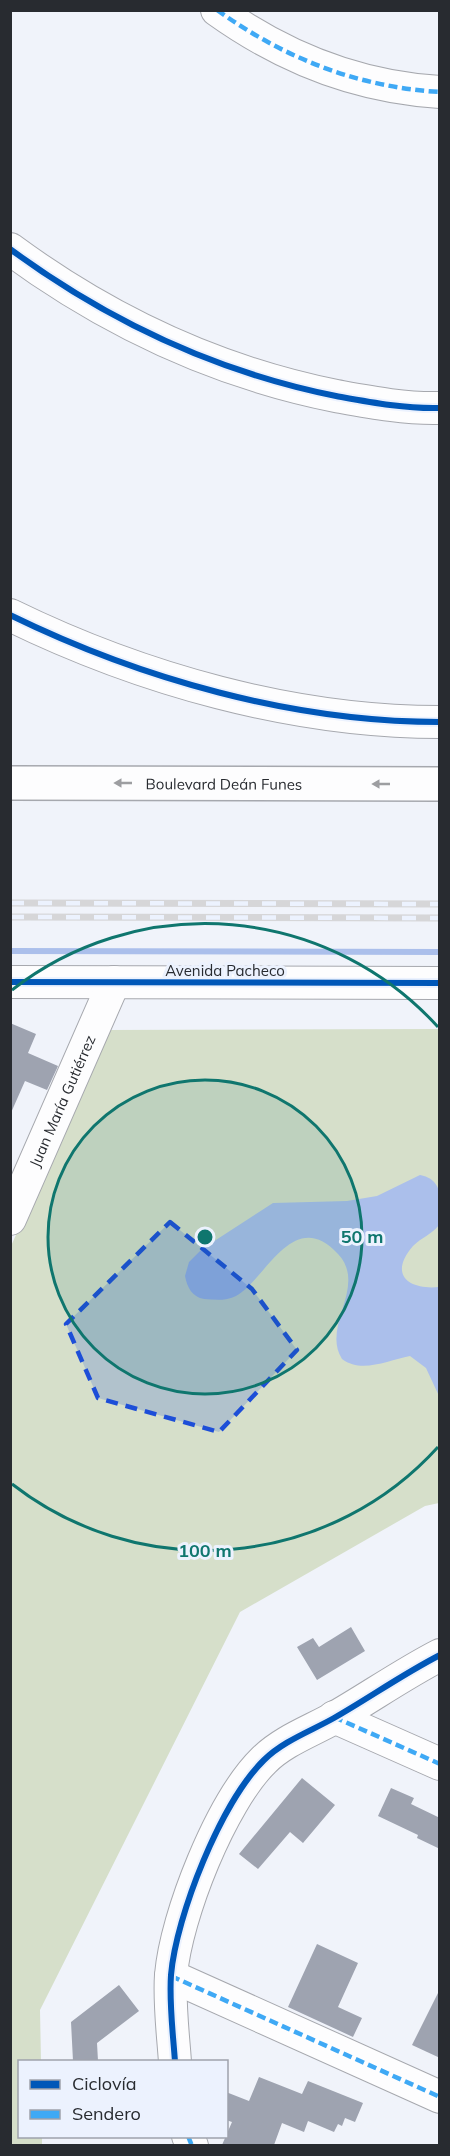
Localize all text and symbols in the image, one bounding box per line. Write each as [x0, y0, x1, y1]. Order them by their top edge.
street label: Boulevard Deán Funes [146, 774, 302, 793]
one-way arrow [114, 778, 133, 788]
one-way arrow [372, 779, 391, 789]
street label: Avenida Pacheco [165, 961, 285, 980]
street label: Juan María Gutiérrez [24, 1032, 99, 1170]
text: 50 m [341, 1225, 383, 1248]
centre of rings [195, 1227, 215, 1247]
text: 100 m [178, 1539, 232, 1562]
legend [18, 2060, 228, 2138]
text: Ciclovía [72, 2072, 137, 2095]
text: Sendero [72, 2102, 141, 2125]

